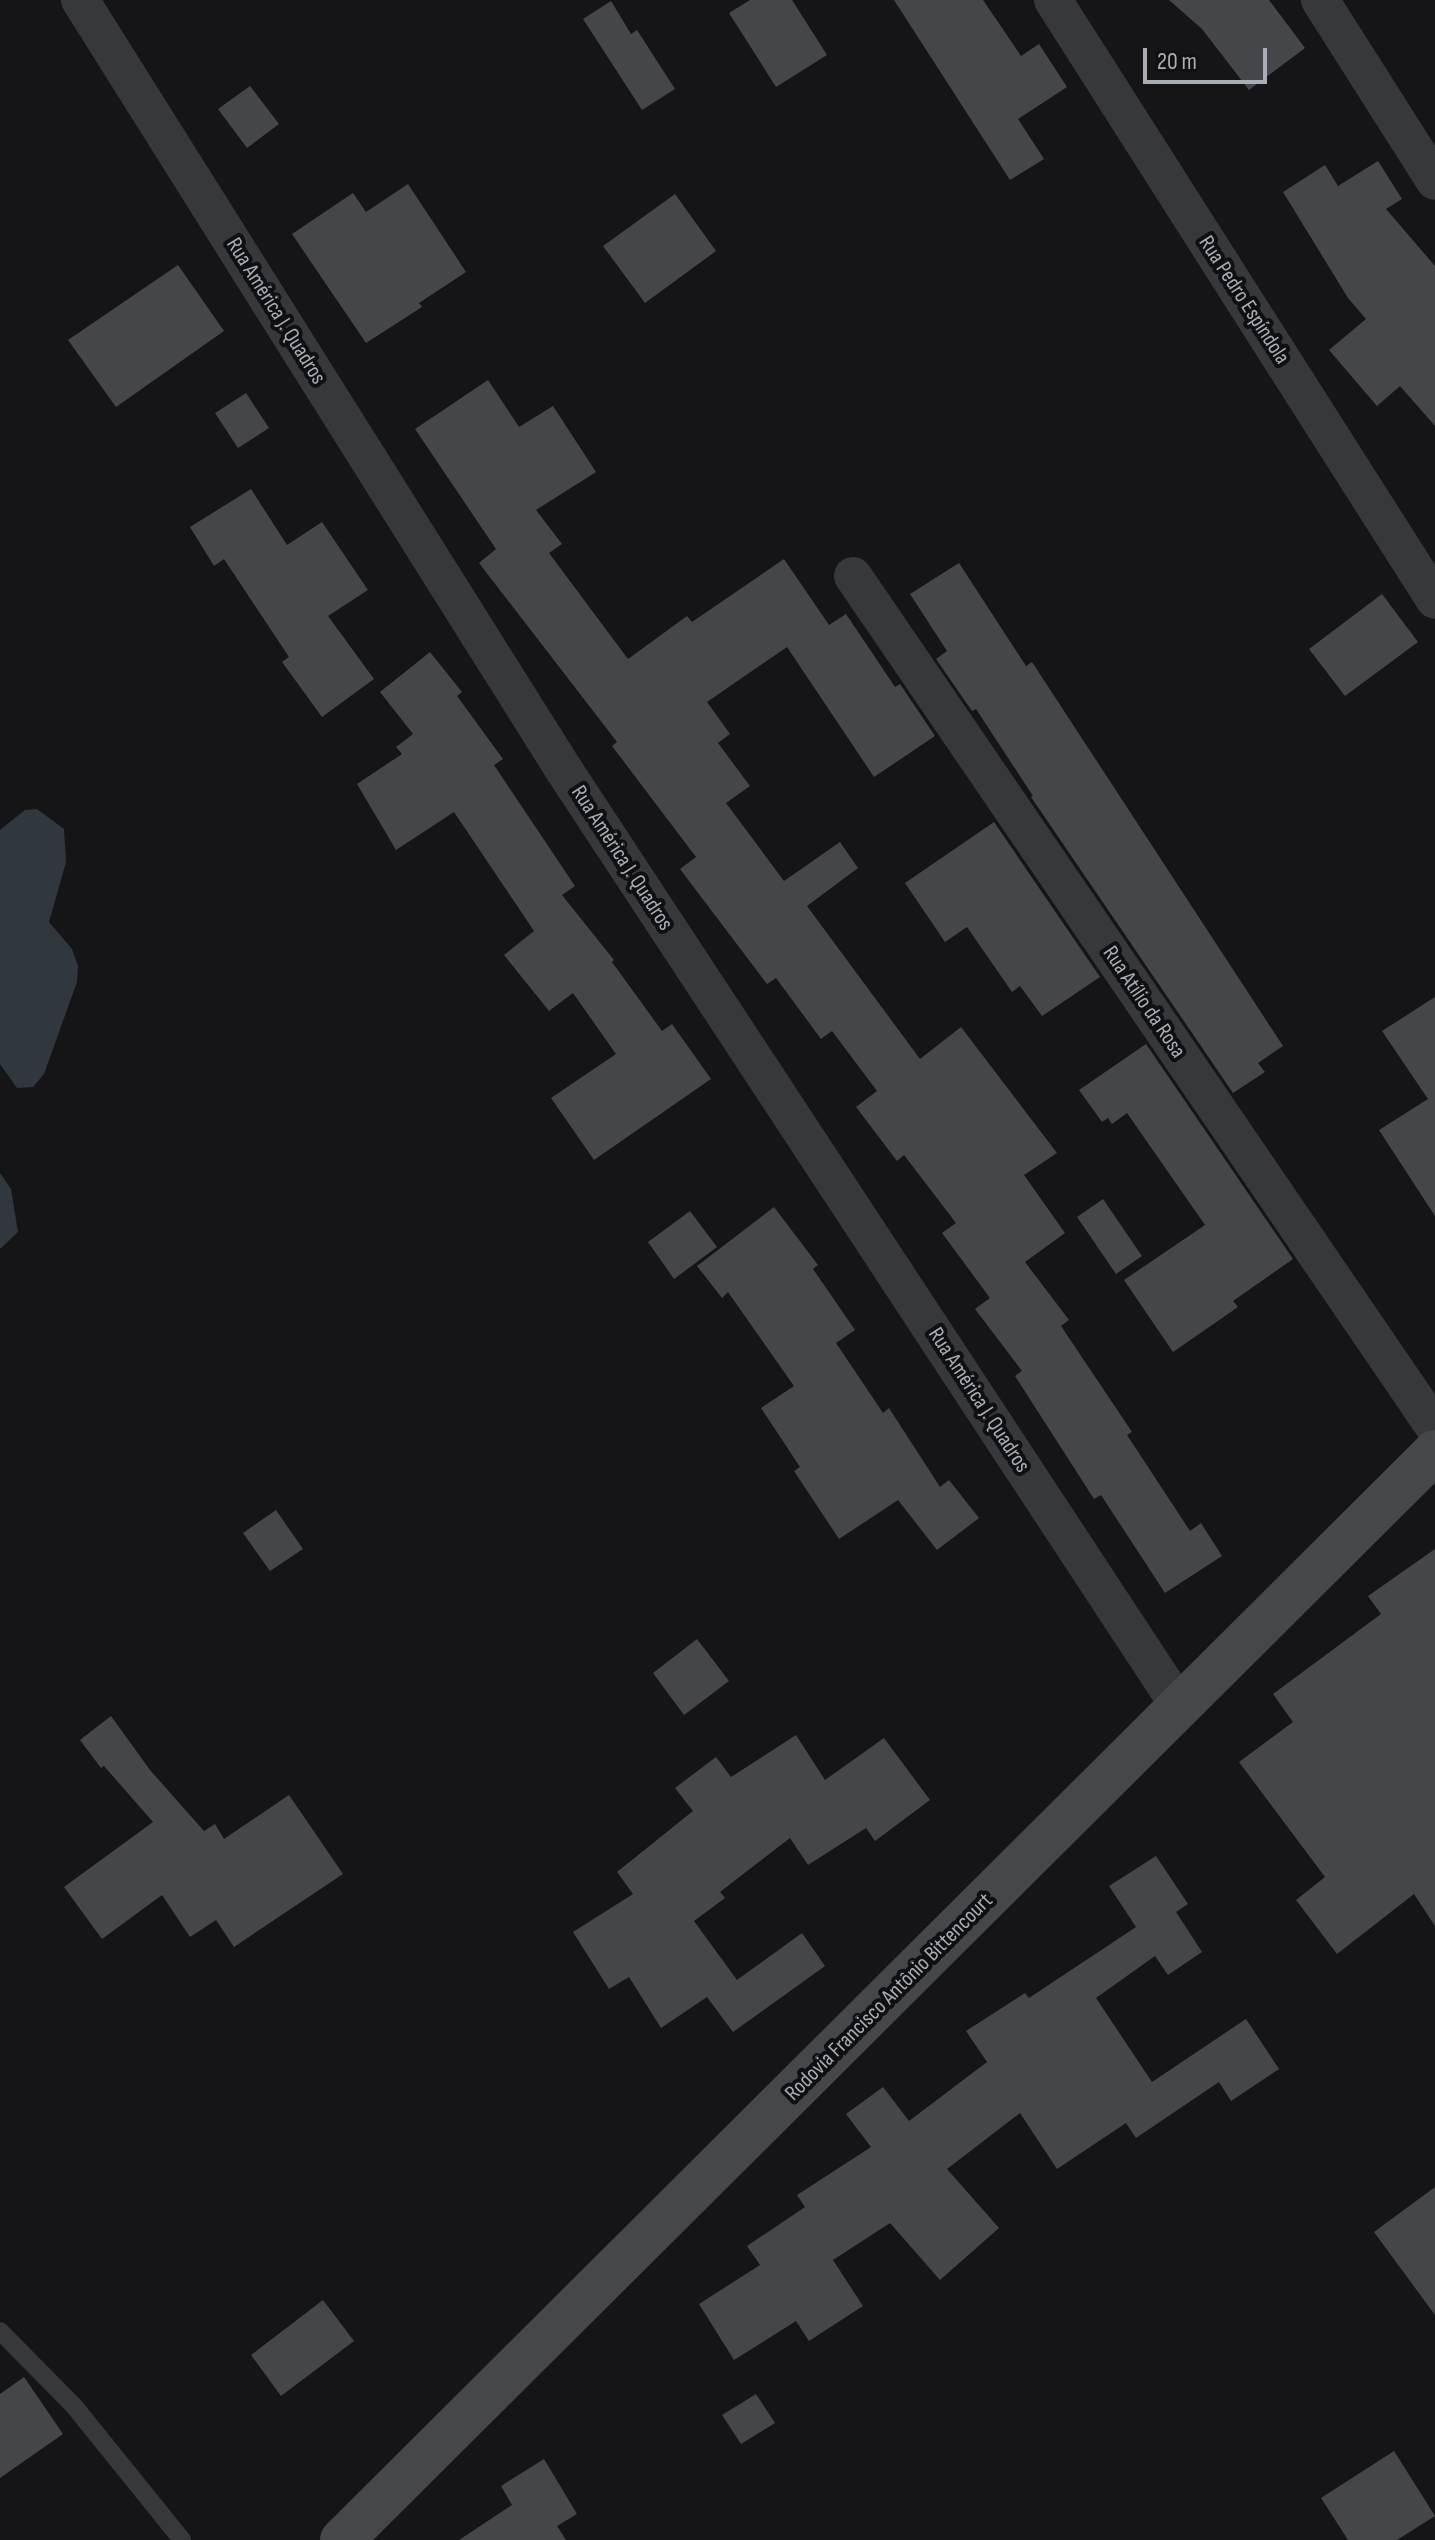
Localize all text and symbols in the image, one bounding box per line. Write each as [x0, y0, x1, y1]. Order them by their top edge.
scale bar [1147, 32, 1271, 82]
text: 20 m [1157, 47, 1197, 76]
street label: Rua Pedro Espíndola [1193, 231, 1295, 369]
street label: Rua América J. Quadros [220, 233, 332, 389]
street label: Rua América J. Quadros [565, 781, 679, 935]
street label: Rua Atílio da Rosa [1097, 941, 1191, 1063]
street label: Rua América J. Quadros [922, 1323, 1036, 1477]
street label: Rodovia Francisco Antônio Bittencourt [780, 1888, 998, 2106]

